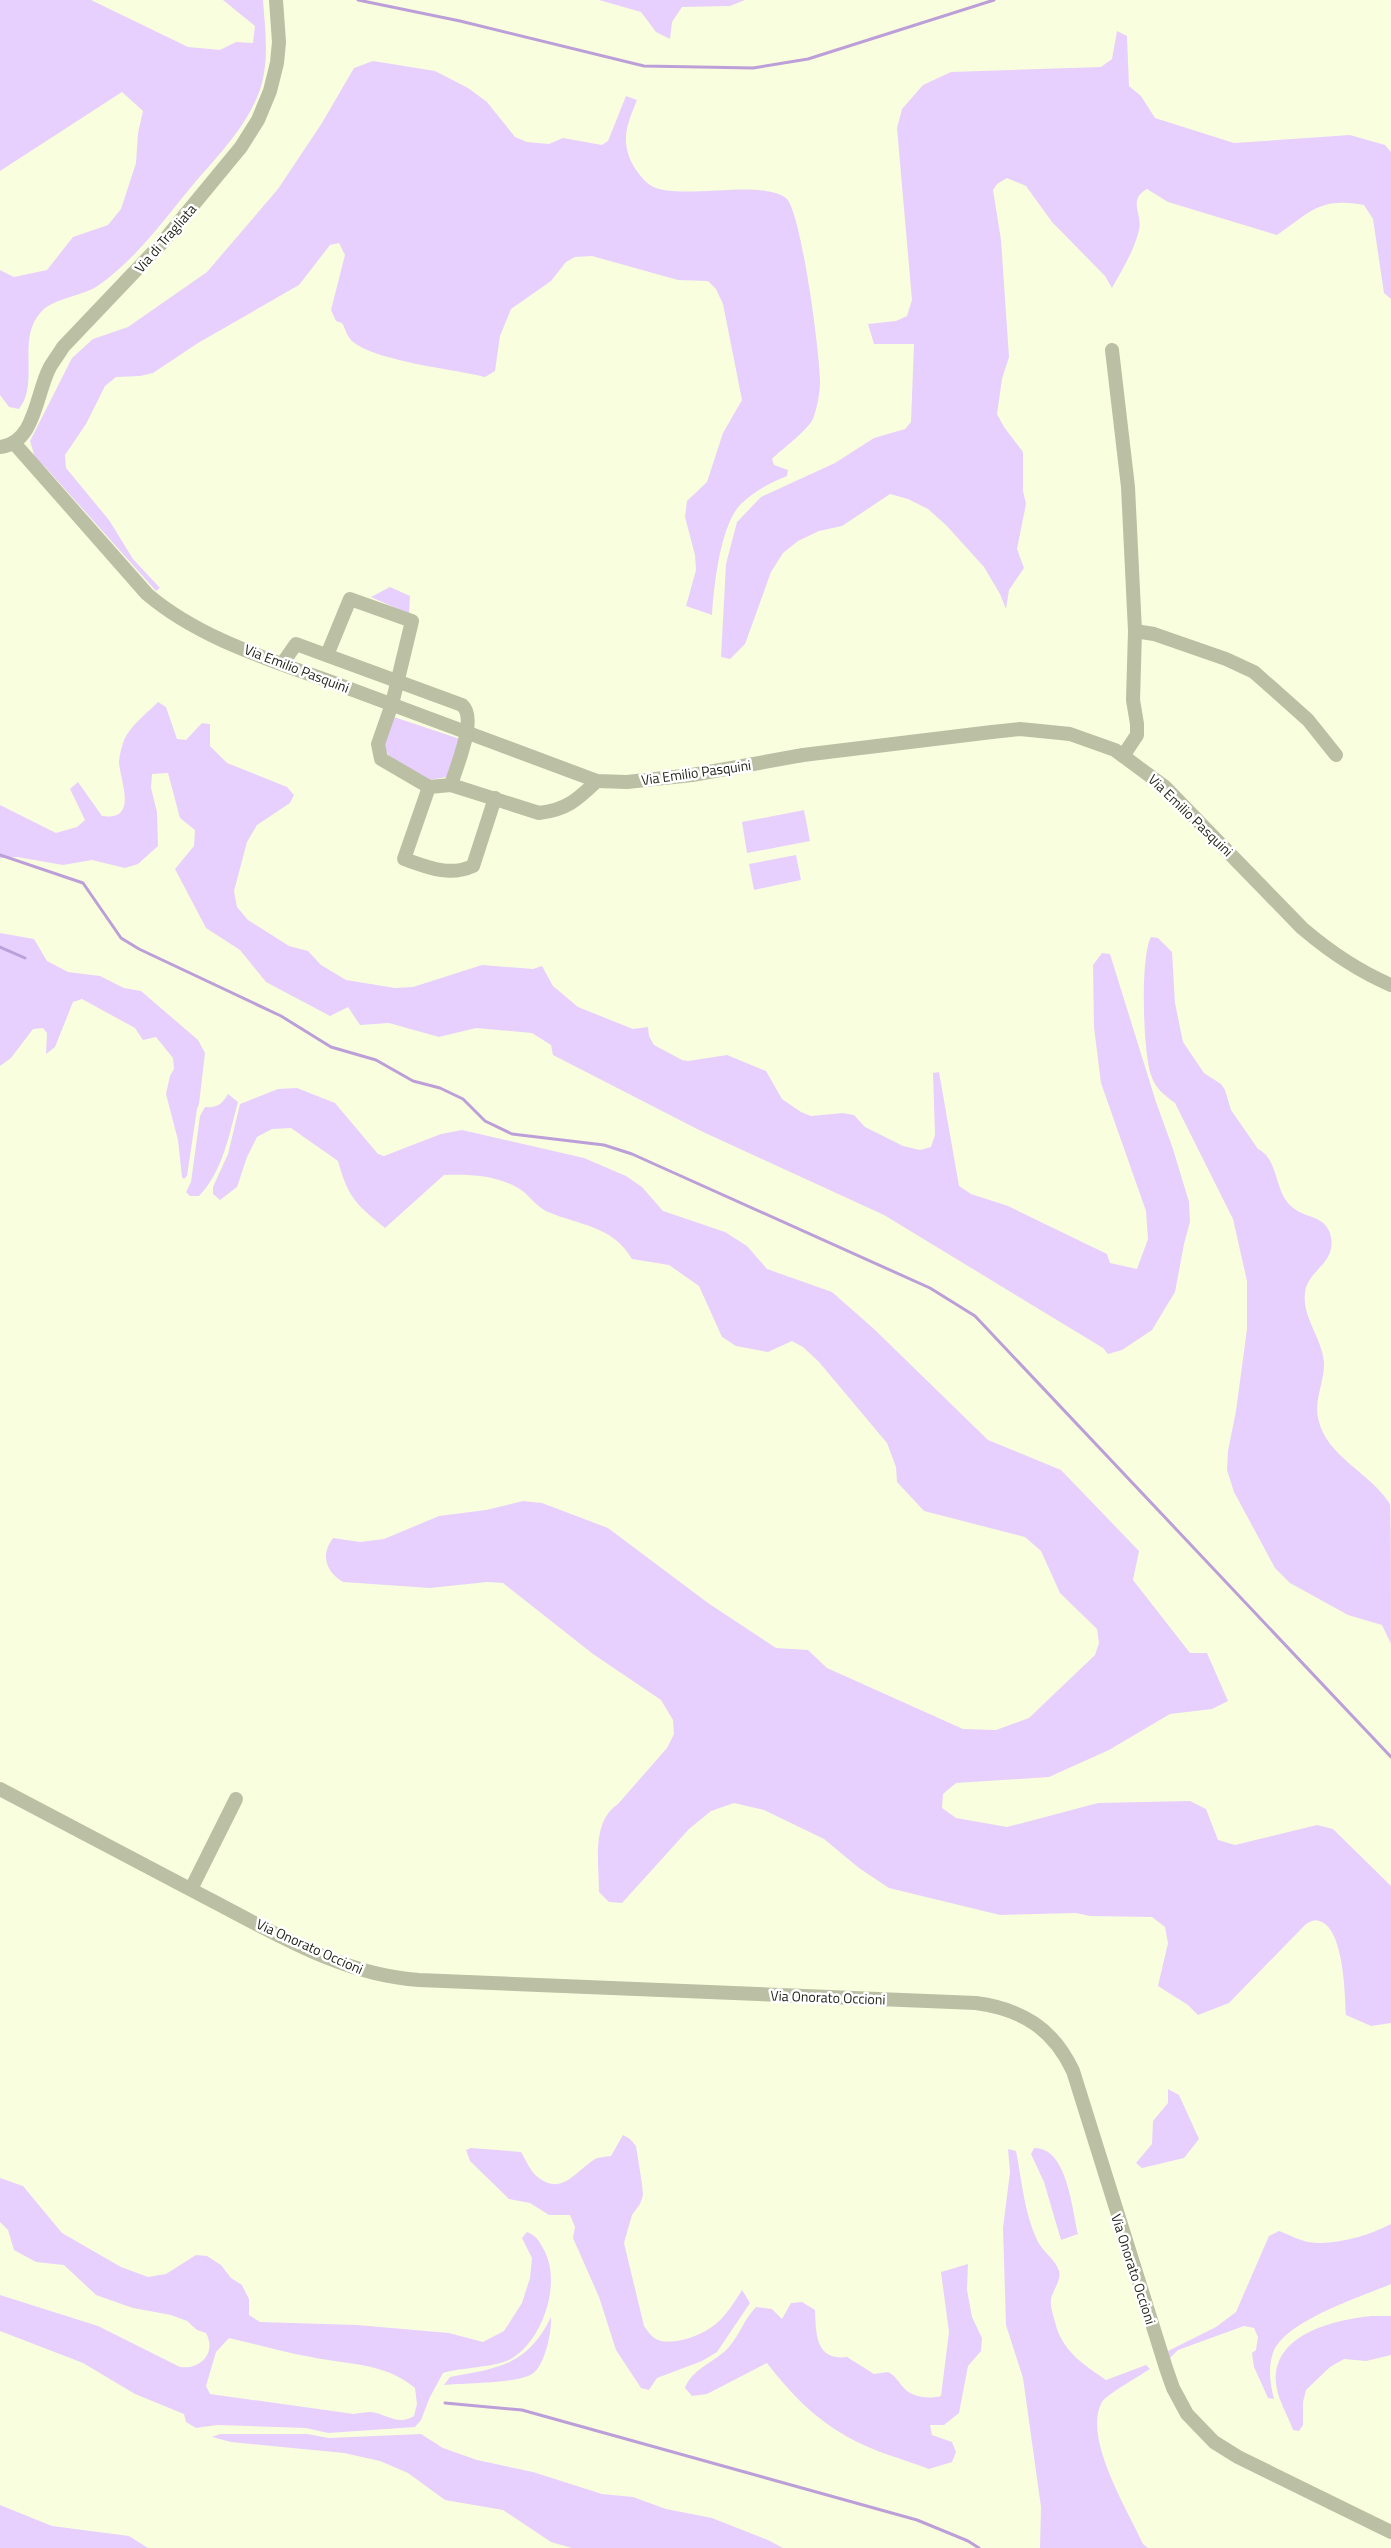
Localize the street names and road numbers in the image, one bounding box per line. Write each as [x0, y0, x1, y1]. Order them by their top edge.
street label: Via di Tragliata [129, 199, 201, 277]
street label: Via Emilio Pasquini [242, 638, 352, 698]
street label: Via Emilio Pasquini [640, 754, 752, 790]
street label: Via Emilio Pasquini [1144, 769, 1238, 861]
street label: Via Onorato Occioni [253, 1913, 367, 1979]
street label: Via Onorato Occioni [770, 1984, 886, 2010]
street label: Via Onorato Occioni [1106, 2211, 1162, 2327]

